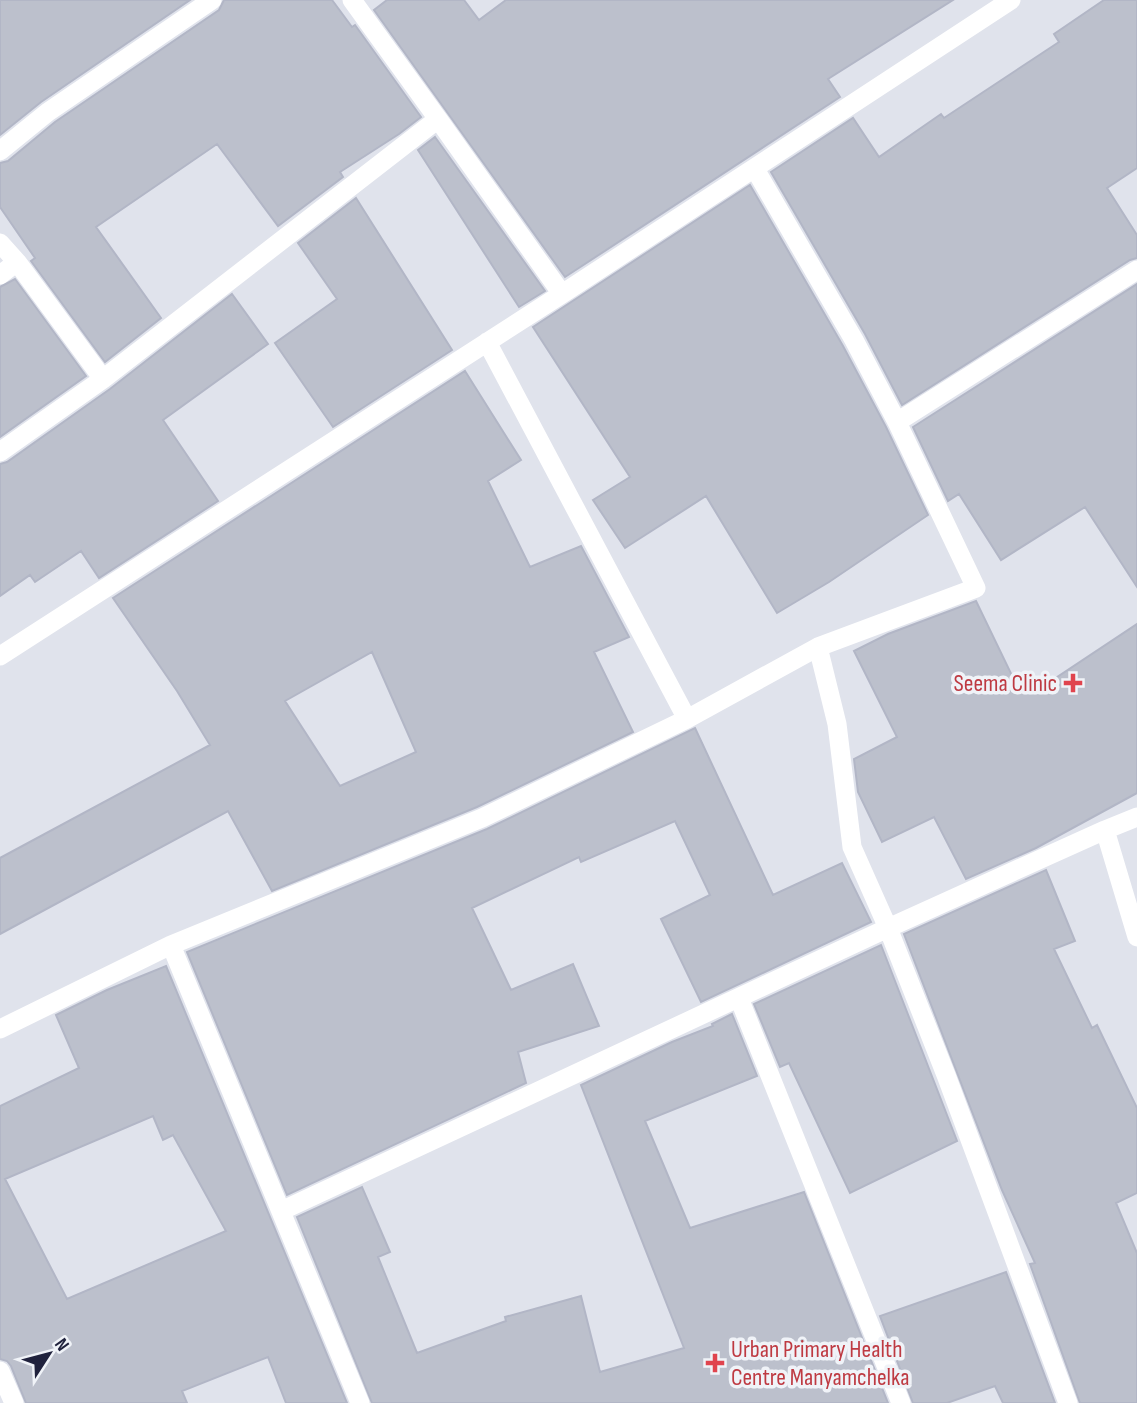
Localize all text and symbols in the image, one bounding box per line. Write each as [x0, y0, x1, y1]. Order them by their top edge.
place label: Seema Clinic [954, 669, 1057, 698]
marker: Seema Clinic [1063, 673, 1083, 693]
north arrow [14, 1319, 84, 1389]
text: N [49, 1334, 74, 1356]
place label: Urban Primary Health Centre Manyamchelka [731, 1335, 909, 1392]
marker: Urban Primary Health Centre Manyamchelka [705, 1353, 725, 1373]

